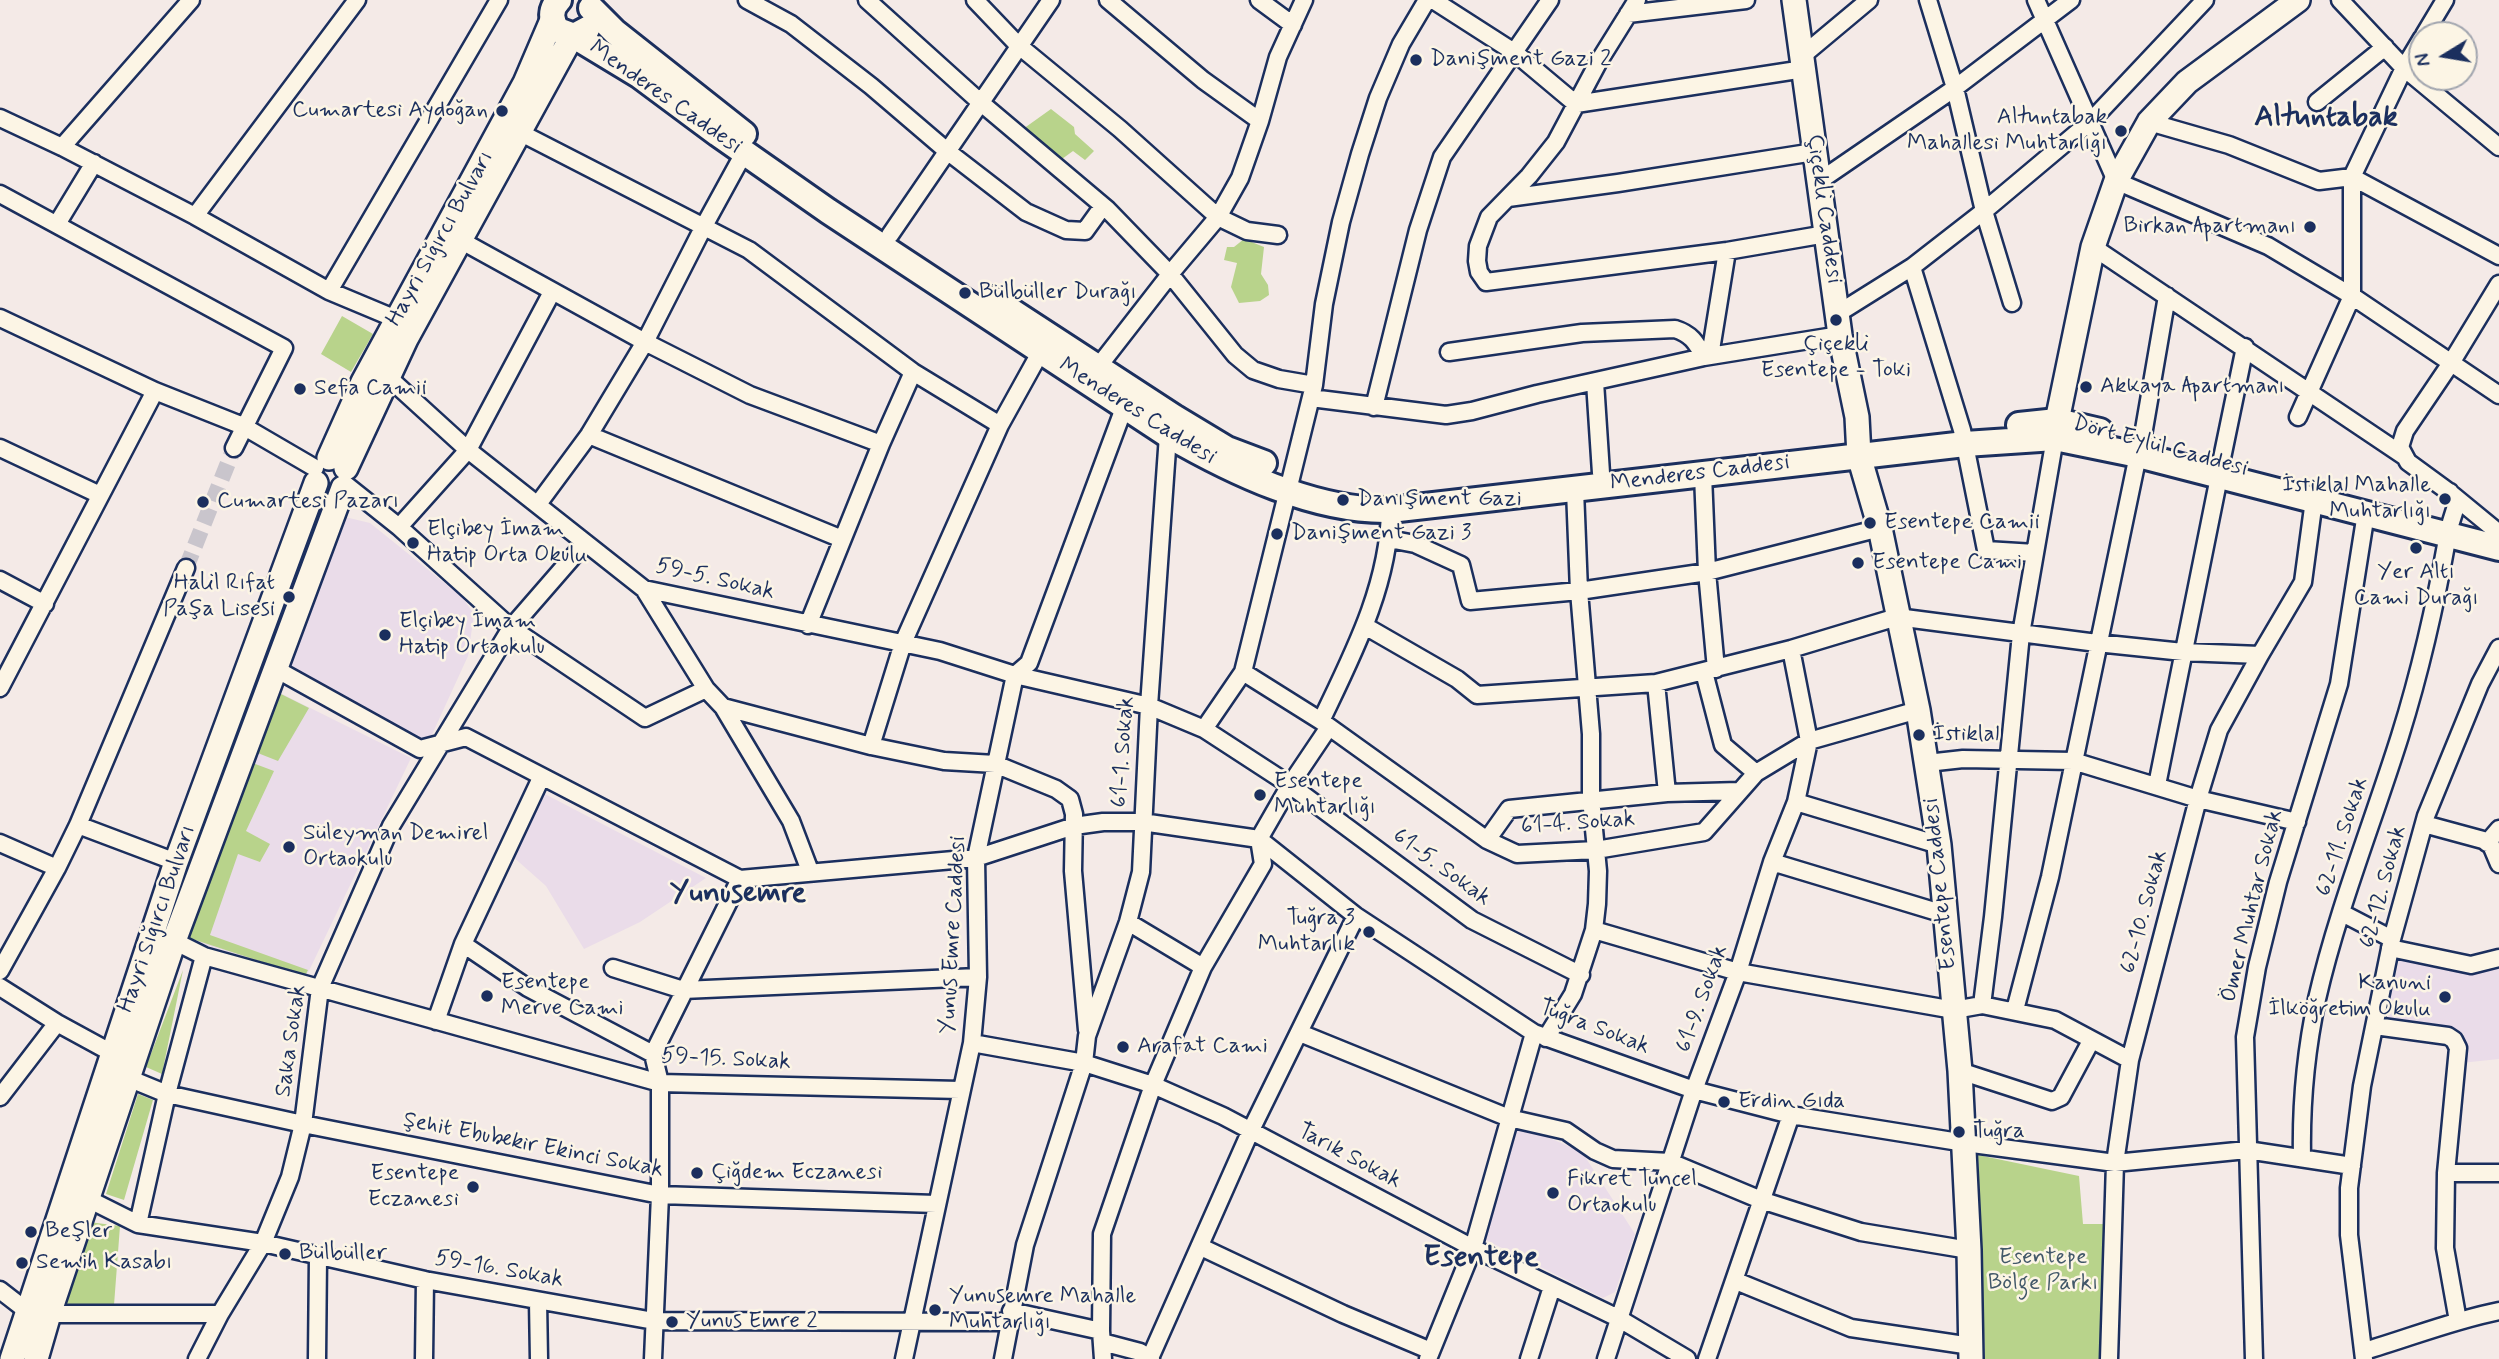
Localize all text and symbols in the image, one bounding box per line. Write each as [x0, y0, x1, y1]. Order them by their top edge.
north arrow [2408, 21, 2478, 91]
street label: Menderes Caddesi [583, 35, 747, 161]
place label: Danişment Gazi 2 [1430, 46, 1611, 74]
text: N [2410, 51, 2437, 68]
marker: Danişment Gazi 2 [1408, 52, 1424, 68]
place label: Cumartesi Aydoğan [292, 97, 488, 125]
district label: Altuntabak [2254, 101, 2398, 137]
marker: Cumartesi Aydoğan [494, 103, 510, 119]
place label: Altuntabak Mahallesi Muhtarlığı [1907, 104, 2107, 158]
marker: Altuntabak Mahallesi Muhtarlığı [2113, 123, 2129, 139]
street label: Çiçekli Caddesi [1799, 133, 1847, 285]
street label: Hayri Sığırcı Bulvarı [381, 146, 501, 332]
place label: Birkan Apartmanı [2123, 213, 2296, 241]
marker: Birkan Apartmanı [2302, 219, 2318, 235]
place label: Bülbüller Durağı [979, 279, 1136, 307]
marker: Bülbüller Durağı [957, 285, 973, 301]
marker: Çiçekli Esentepe - Toki [1828, 312, 1844, 328]
place label: Çiçekli Esentepe - Toki [1761, 331, 1911, 385]
street label: Menderes Caddesi [1053, 352, 1221, 472]
place label: Akkaya Apartmanı [2100, 373, 2284, 401]
place label: Sefa Camii [314, 375, 427, 403]
marker: Akkaya Apartmanı [2078, 379, 2094, 395]
marker: Sefa Camii [292, 381, 308, 397]
street label: Dört Eylül Caddesi [2069, 410, 2251, 484]
street label: Menderes Caddesi [1609, 449, 1791, 499]
place label: İstiklal Mahalle Muhtarlığı [2282, 472, 2431, 526]
place label: Danışment Gazi [1357, 486, 1522, 514]
place label: Cumartesi Pazarı [217, 488, 399, 516]
marker: İstiklal Mahalle Muhtarlığı [2437, 491, 2453, 507]
marker: Danışment Gazi [1335, 492, 1351, 508]
marker: Cumartesi Pazarı [195, 494, 211, 510]
place label: Esentepe Camii [1884, 509, 2040, 537]
marker: Esentepe Camii [1862, 515, 1878, 531]
place label: Elçibey İmam Hatip Orta Okulu [427, 516, 587, 570]
place label: Danişment Gazi 3 [1291, 520, 1471, 548]
marker: Danişment Gazi 3 [1269, 526, 1285, 542]
marker: Elçibey İmam Hatip Orta Okulu [405, 535, 421, 551]
marker: Yer Altı Cami Durağı [2408, 540, 2424, 556]
place label: Esentepe Cami [1872, 549, 2022, 577]
street label: 59-5. Sokak [653, 553, 777, 607]
marker: Esentepe Cami [1850, 555, 1866, 571]
place label: Yer Altı Cami Durağı [2354, 559, 2478, 613]
place label: Halil Rıfat Paşa Lisesi [163, 570, 275, 624]
marker: Halil Rıfat Paşa Lisesi [281, 589, 297, 605]
place label: Elçibey İmam Hatip Ortaokulu [399, 608, 545, 662]
marker: Elçibey İmam Hatip Ortaokulu [377, 627, 393, 643]
street label: 61-1. Sokak [1106, 695, 1142, 809]
place label: İstiklal [1933, 721, 1999, 749]
marker: İstiklal [1911, 727, 1927, 743]
place label: Esentepe Muhtarlığı [1274, 768, 1376, 822]
street label: 62-11. Sokak [2311, 774, 2375, 900]
marker: Esentepe Muhtarlığı [1252, 787, 1268, 803]
street label: Esentepe Caddesi [1918, 797, 1964, 971]
street label: 61-4. Sokak [1520, 806, 1636, 842]
street label: Ömer Muhtar Sokak [2216, 807, 2290, 1005]
place label: Süleyman Demirel Ortaokulu [303, 820, 488, 874]
street label: Hayri Sığırcı Bulvarı [113, 822, 203, 1016]
street label: 61-5. Sokak [1386, 823, 1496, 913]
street label: 62-12. Sokak [2354, 823, 2414, 951]
street label: Yunus Emre Caddesi [935, 835, 973, 1035]
marker: Süleyman Demirel Ortaokulu [281, 839, 297, 855]
street label: 62-10. Sokak [2115, 847, 2175, 977]
district label: Yunusemre [670, 877, 806, 913]
place label: Tuğra 3 Muhtarlık [1258, 905, 1355, 959]
marker: Tuğra 3 Muhtarlık [1361, 924, 1377, 940]
street label: 61-9. Sokak [1671, 941, 1735, 1057]
place label: Esentepe Merve Cami [501, 969, 624, 1023]
place label: Kanuni İlköğretim Okulu [2268, 970, 2431, 1024]
street label: Saka Sokak [270, 983, 314, 1099]
marker: Esentepe Merve Cami [479, 988, 495, 1004]
marker: Kanuni İlköğretim Okulu [2437, 989, 2453, 1005]
street label: Tuğra Sokak [1535, 994, 1653, 1062]
place label: Arafat Cami [1137, 1033, 1268, 1061]
marker: Arafat Cami [1115, 1039, 1131, 1055]
street label: 59-15. Sokak [661, 1043, 791, 1077]
place label: Erdin Gıda [1738, 1088, 1845, 1116]
marker: Erdin Gıda [1716, 1094, 1732, 1110]
street label: Şehit Ebubekir Ekinci Sokak [401, 1107, 665, 1185]
street label: Tarık Sokak [1292, 1118, 1406, 1196]
place label: Tuğra [1973, 1118, 2025, 1146]
marker: Tuğra [1951, 1124, 1967, 1140]
place label: Çiğdem Eczanesi [711, 1159, 882, 1187]
place label: Esentepe Eczanesi [368, 1160, 459, 1214]
marker: Çiğdem Eczanesi [689, 1165, 705, 1181]
place label: Fikret Tuncel Ortaokulu [1567, 1166, 1697, 1220]
marker: Esentepe Eczanesi [465, 1179, 481, 1195]
marker: Fikret Tuncel Ortaokulu [1545, 1185, 1561, 1201]
place label: Beşler [45, 1218, 112, 1246]
marker: Beşler [23, 1224, 39, 1240]
place label: Bülbüller [299, 1240, 387, 1268]
district label: Esentepe [1423, 1241, 1539, 1277]
park label: Esentepe Bölge Parkı [1988, 1244, 2098, 1298]
street label: 59-16. Sokak [433, 1245, 565, 1295]
marker: Bülbüller [277, 1246, 293, 1262]
place label: Semih Kasabı [36, 1249, 172, 1277]
marker: Semih Kasabı [14, 1255, 30, 1271]
place label: Yunusemre Mahalle Muhtarlığı [949, 1283, 1136, 1337]
marker: Yunusemre Mahalle Muhtarlığı [927, 1302, 943, 1318]
place label: Yunus Emre 2 [686, 1308, 817, 1336]
marker: Yunus Emre 2 [664, 1314, 680, 1330]

